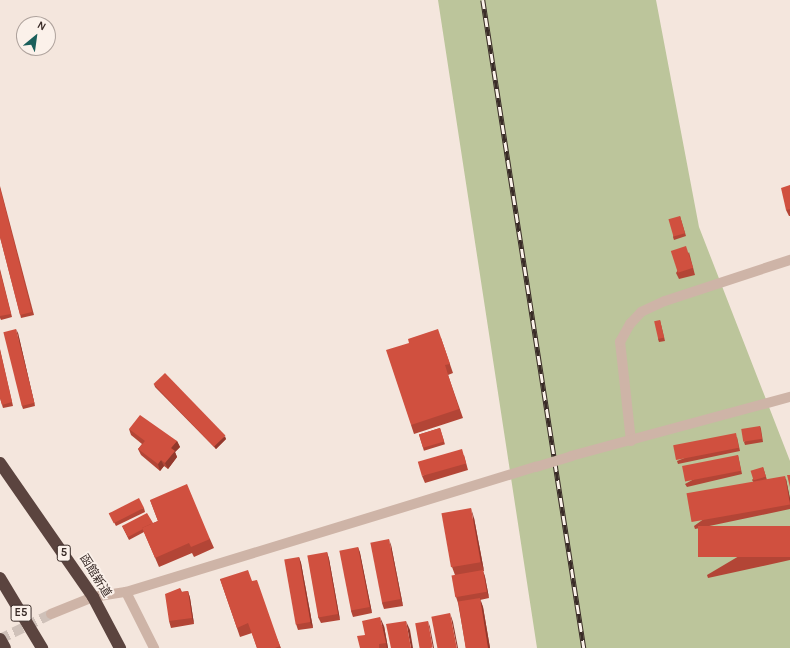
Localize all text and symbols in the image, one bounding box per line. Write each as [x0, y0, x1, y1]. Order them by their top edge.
north arrow [16, 16, 56, 56]
text: N [35, 18, 48, 34]
road number: 5 [56, 544, 72, 562]
street label: 函館新道 [76, 552, 114, 600]
road number: E5 [10, 604, 32, 622]

